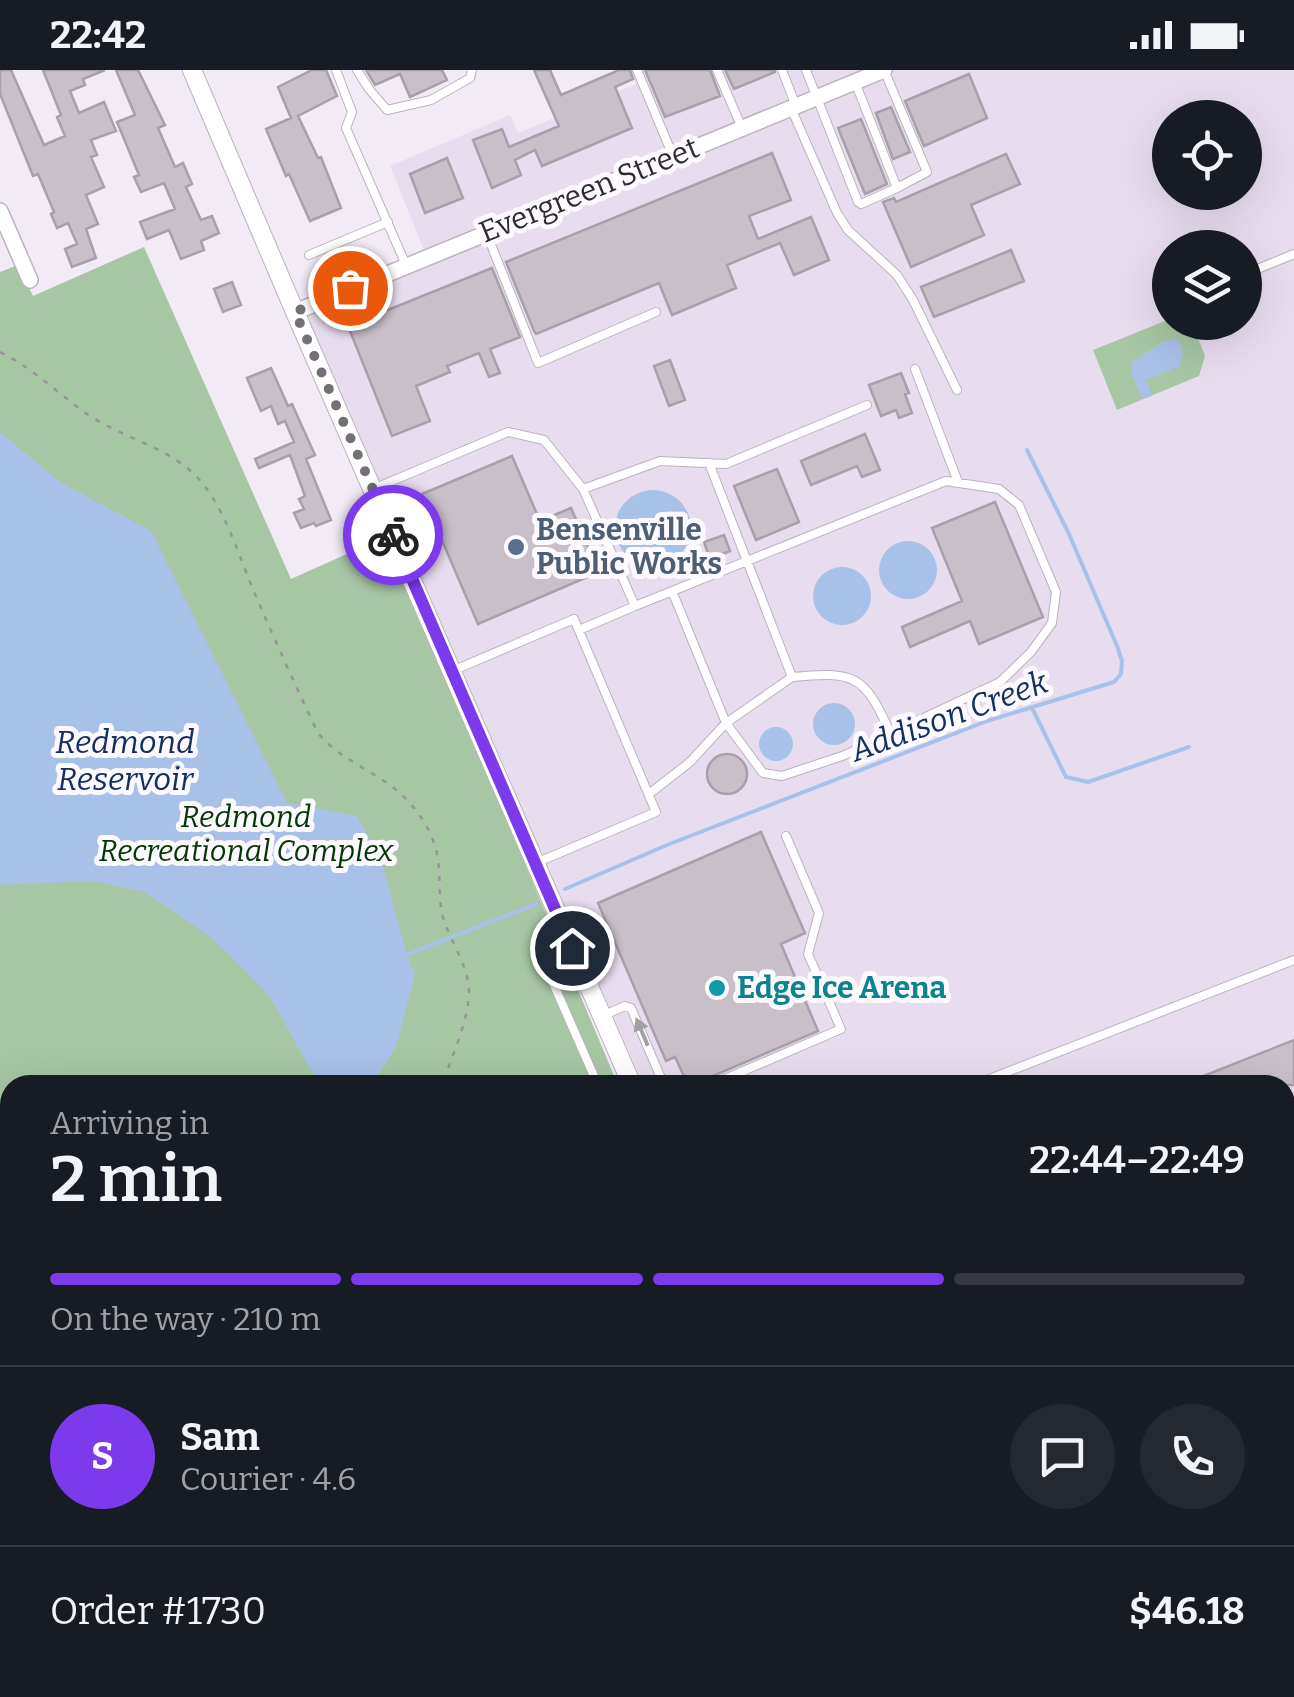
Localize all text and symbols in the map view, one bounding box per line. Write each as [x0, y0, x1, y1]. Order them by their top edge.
text: 22:42 [50, 12, 146, 58]
map controls [1152, 100, 1262, 340]
button: locate [1152, 100, 1262, 210]
street label: Evergreen Street [474, 130, 704, 250]
button: layers [1152, 230, 1262, 340]
pin [308, 246, 393, 331]
icon: bag [323, 261, 378, 316]
courier [343, 485, 443, 585]
icon: bike [366, 508, 421, 563]
place label: Bensenville Public Works [536, 512, 722, 582]
marker: Bensenville Public Works [505, 536, 527, 558]
water label: Addison Creek [843, 663, 1053, 770]
water label: Redmond Reservoir [55, 723, 195, 798]
park label: Redmond Recreational Complex [99, 799, 394, 869]
pin [530, 906, 615, 991]
icon: home [545, 921, 600, 976]
place label: Edge Ice Arena [737, 970, 946, 1006]
marker: Edge Ice Arena [706, 977, 728, 999]
one-way arrow [633, 1017, 649, 1047]
text: Arriving in [50, 1104, 209, 1142]
text: 22:44–22:49 [1029, 1137, 1245, 1183]
text: 2 min [50, 1140, 222, 1218]
text: On the way · 210 m [50, 1300, 321, 1338]
button: chat [1010, 1404, 1115, 1509]
button: phone [1140, 1404, 1245, 1509]
text: Sam [180, 1414, 260, 1460]
text: S [91, 1433, 114, 1479]
text: Courier · 4.6 [180, 1460, 356, 1498]
text: Order #1730 [50, 1588, 266, 1634]
text: $46.18 [1129, 1588, 1245, 1634]

